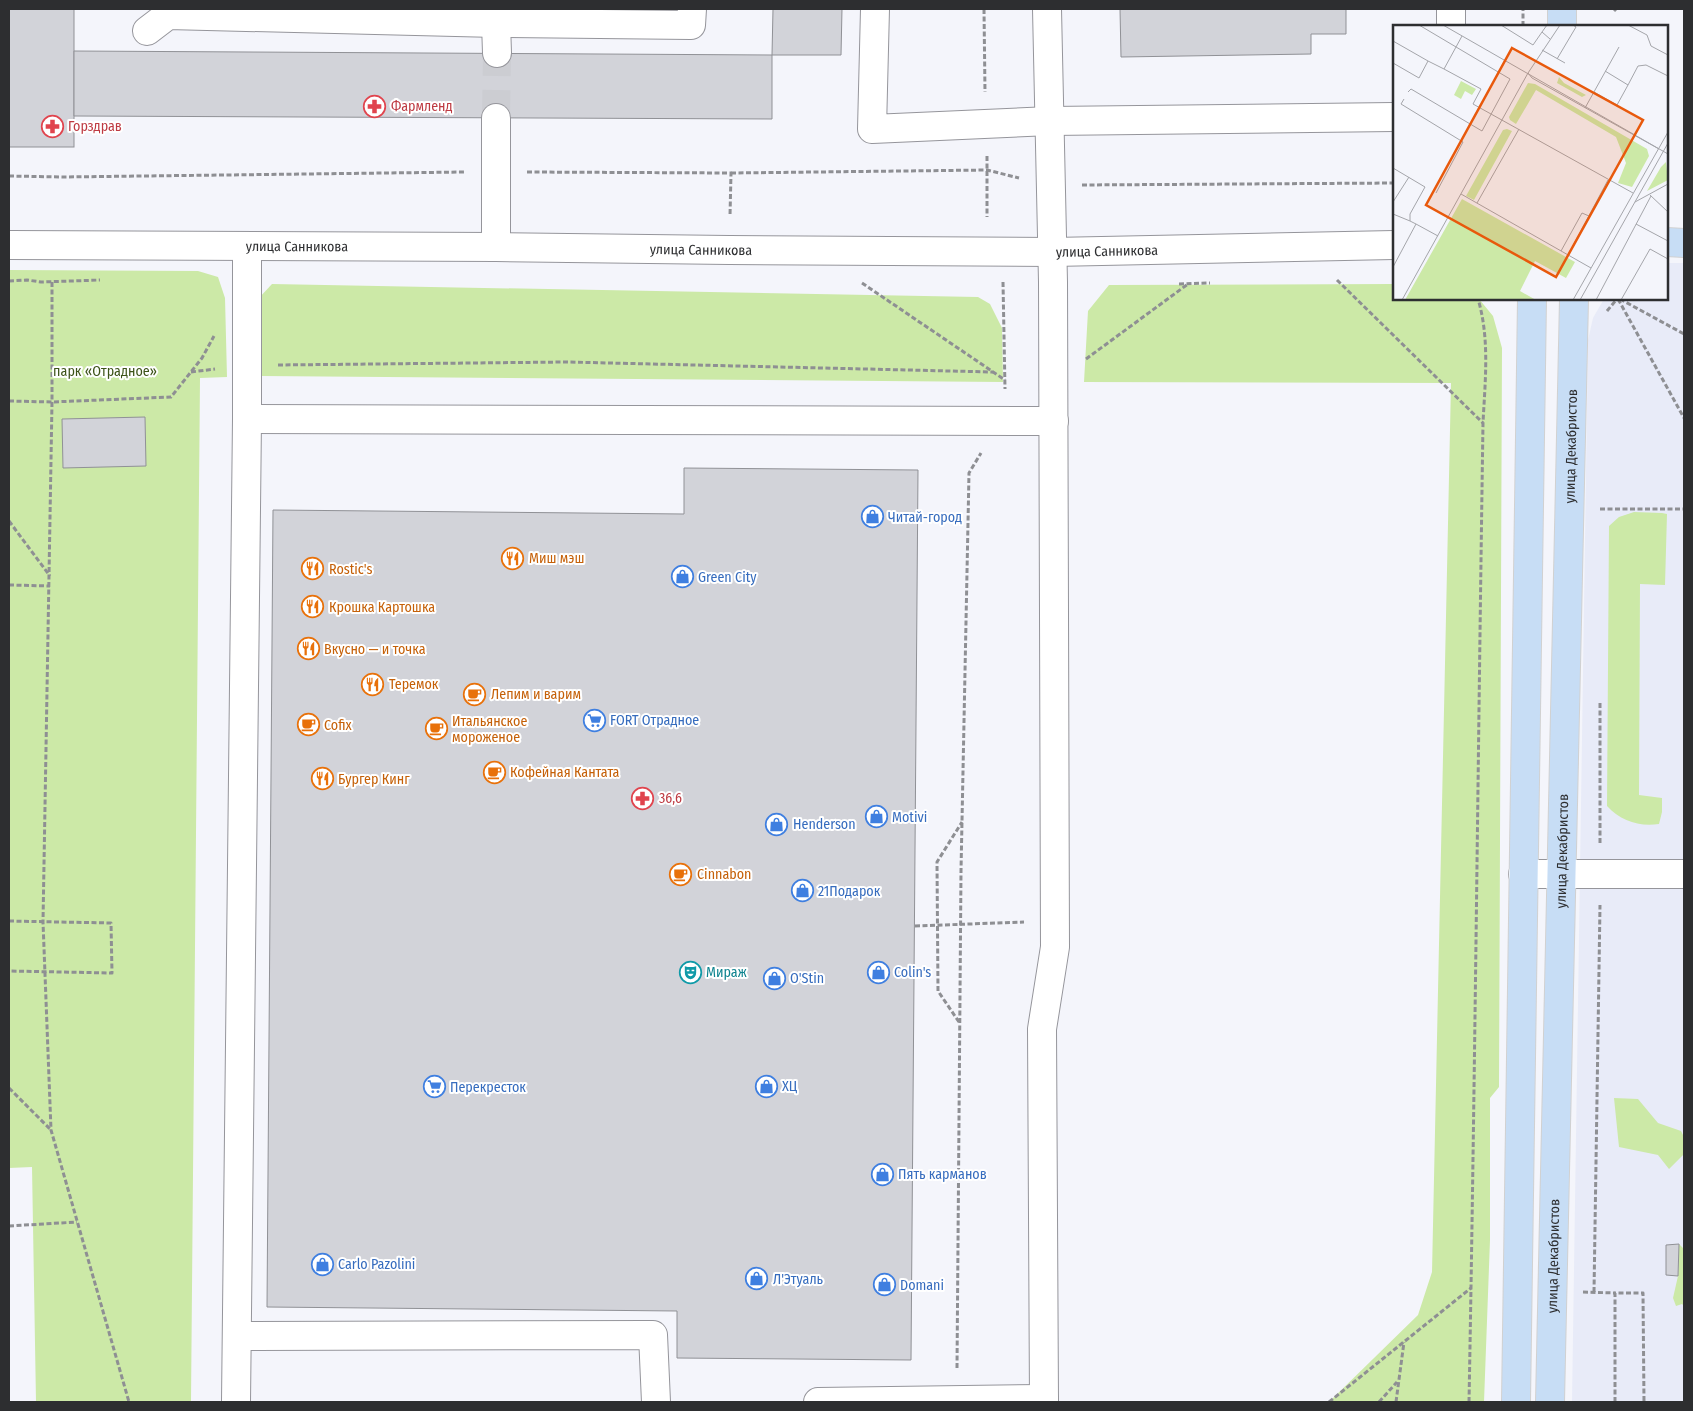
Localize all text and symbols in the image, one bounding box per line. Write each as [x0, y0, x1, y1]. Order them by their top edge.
inset map [1393, 25, 1668, 300]
pharmacy icon: Фармленд [363, 94, 387, 118]
place label: Фармленд [391, 98, 453, 115]
pharmacy icon: Горздрав [40, 114, 64, 138]
place label: Горздрав [68, 118, 122, 135]
street label: улица Санникова [246, 237, 348, 255]
street label: улица Санникова [650, 240, 752, 259]
street label: улица Санникова [1056, 241, 1158, 260]
park label: парк «Отрадное» [53, 363, 157, 380]
street label: улица Декабристов [1561, 389, 1581, 504]
shop icon: Читай-город [860, 505, 884, 529]
place label: Читай-город [888, 509, 962, 526]
restaurant icon: Миш мэш [501, 546, 525, 570]
place label: Миш мэш [529, 550, 584, 567]
restaurant icon: Rostic's [301, 557, 325, 581]
place label: Rostic's [329, 561, 373, 578]
shop icon: Green City [670, 565, 694, 589]
place label: Green City [698, 569, 757, 586]
restaurant icon: Крошка Картошка [301, 595, 325, 619]
place label: Крошка Картошка [329, 599, 435, 616]
restaurant icon: Вкусно — и точка [296, 637, 320, 661]
place label: Вкусно — и точка [324, 641, 426, 658]
restaurant icon: Теремок [361, 672, 385, 696]
place label: Теремок [389, 676, 439, 693]
cafe icon: Лепим и варим [463, 682, 487, 706]
place label: Лепим и варим [491, 686, 581, 703]
supermarket icon: FORT Отрадное [582, 708, 606, 732]
place label: FORT Отрадное [610, 712, 699, 729]
cafe icon: Cofix [296, 713, 320, 737]
place label: Итальянское мороженое [452, 713, 527, 746]
place label: Cofix [324, 717, 353, 734]
cafe icon: Итальянское мороженое [424, 717, 448, 741]
cafe icon: Кофейная Кантата [482, 760, 506, 784]
place label: Кофейная Кантата [510, 764, 620, 781]
restaurant icon: Бургер Кинг [310, 767, 334, 791]
place label: Бургер Кинг [338, 771, 410, 788]
pharmacy icon: 36,6 [631, 786, 655, 810]
place label: 36,6 [659, 790, 682, 807]
street label: улица Декабристов [1552, 794, 1572, 908]
shop icon: Motivi [864, 805, 888, 829]
place label: Motivi [892, 809, 927, 826]
shop icon: Henderson [765, 812, 789, 836]
place label: Henderson [793, 816, 856, 833]
cafe icon: Cinnabon [669, 862, 693, 886]
place label: Cinnabon [697, 866, 751, 883]
shop icon: 21Подарок [790, 879, 814, 903]
place label: 21Подарок [818, 883, 881, 900]
theatre icon: Мираж [678, 960, 702, 984]
shop icon: Colin's [866, 960, 890, 984]
place label: Мираж [706, 964, 747, 981]
place label: Colin's [894, 964, 931, 981]
shop icon: O'Stin [762, 966, 786, 990]
place label: O'Stin [790, 970, 824, 987]
shop icon: ХЦ [754, 1074, 778, 1098]
supermarket icon: Перекресток [422, 1075, 446, 1099]
place label: ХЦ [782, 1078, 798, 1095]
place label: Перекресток [450, 1079, 526, 1096]
shop icon: Пять карманов [870, 1162, 894, 1186]
place label: Пять карманов [898, 1166, 987, 1183]
street label: улица Декабристов [1543, 1199, 1563, 1313]
shop icon: Carlo Pazolini [310, 1252, 334, 1276]
place label: Carlo Pazolini [338, 1256, 415, 1273]
shop icon: Л'Этуаль [745, 1267, 769, 1291]
place label: Л'Этуаль [773, 1271, 824, 1288]
shop icon: Domani [872, 1273, 896, 1297]
place label: Domani [900, 1277, 944, 1294]

